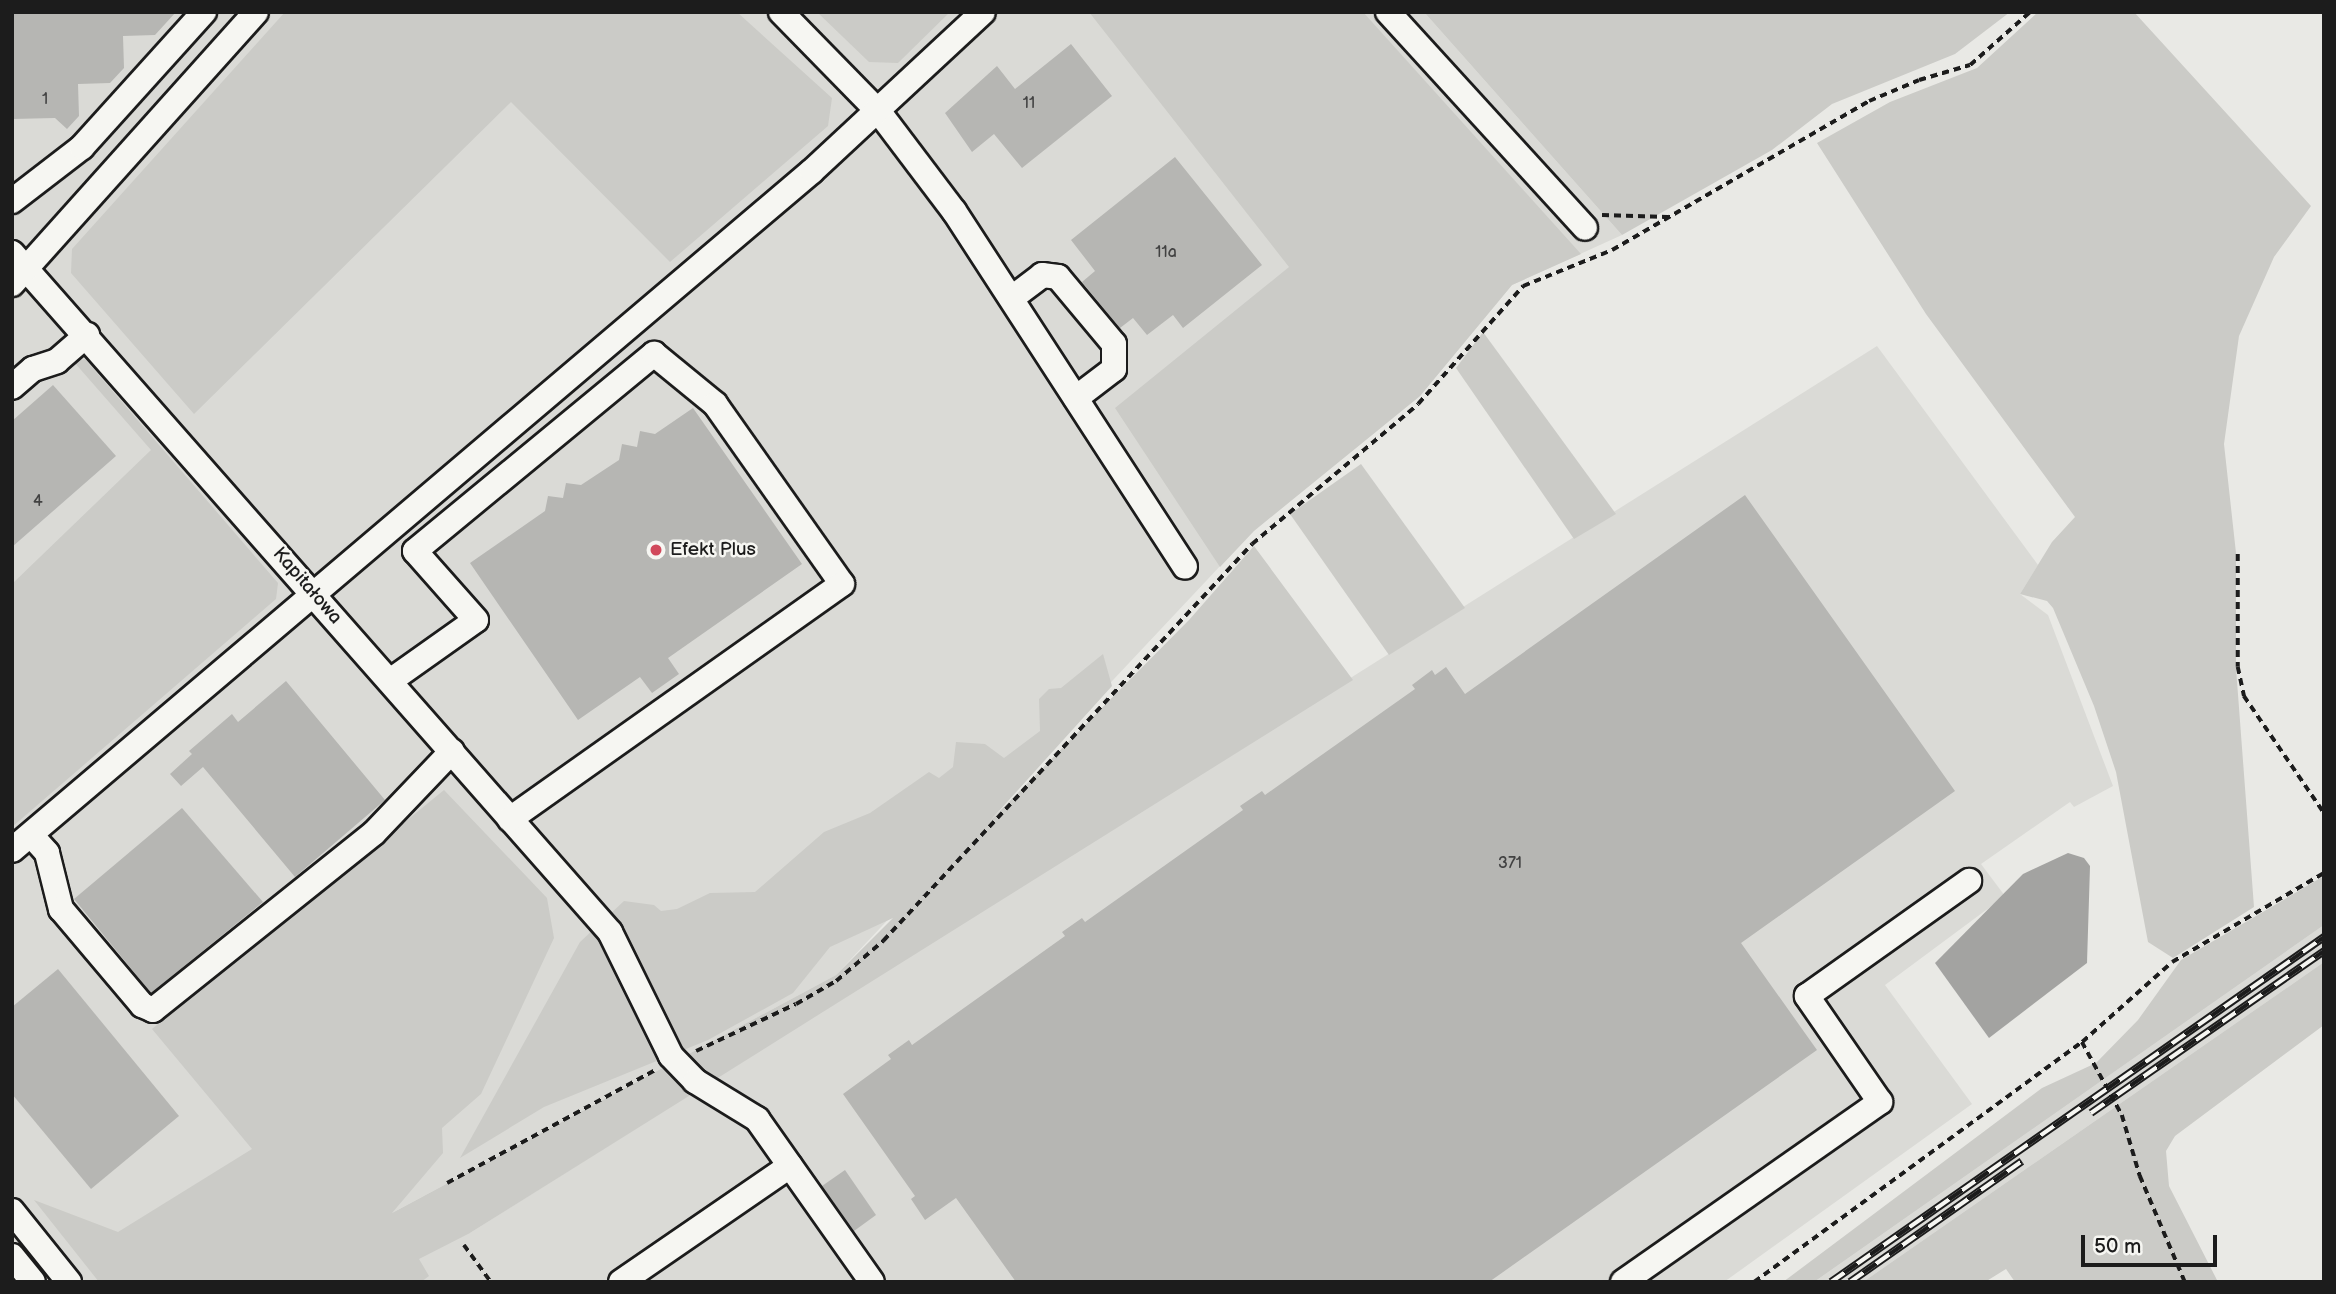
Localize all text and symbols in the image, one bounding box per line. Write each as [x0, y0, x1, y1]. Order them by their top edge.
house number: 1 [42, 90, 48, 110]
house number: 11 [1023, 94, 1035, 114]
house number: 11a [1155, 243, 1177, 263]
house number: 4 [33, 492, 43, 512]
place label: Efekt Plus [670, 539, 756, 561]
marker: Efekt Plus [648, 542, 664, 558]
street label: Kapitałowa [268, 543, 346, 629]
house number: 371 [1498, 854, 1522, 874]
scale bar [2084, 1220, 2220, 1264]
text: 50 m [2094, 1234, 2141, 1259]

